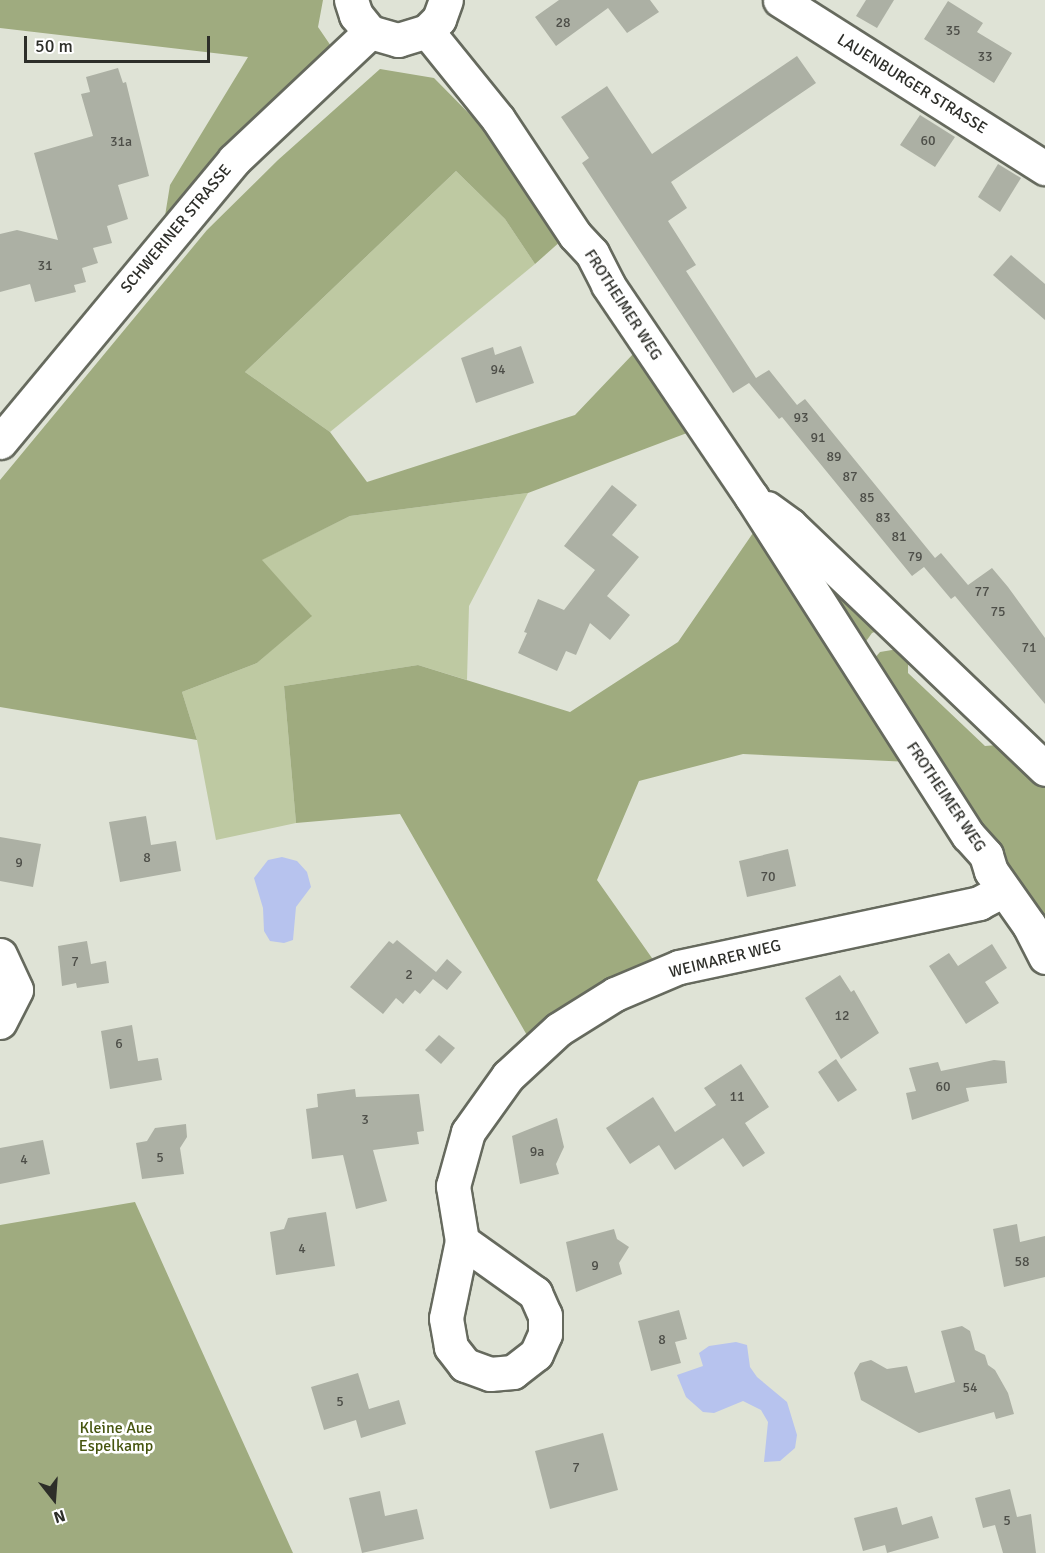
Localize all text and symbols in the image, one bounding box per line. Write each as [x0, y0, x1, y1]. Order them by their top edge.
house number: 28 [555, 15, 571, 31]
house number: 35 [945, 23, 961, 39]
scale bar [27, 24, 213, 62]
street label: LAUENBURGER STRASSE [834, 30, 990, 138]
text: 50 m [35, 35, 73, 57]
house number: 33 [977, 49, 993, 65]
house number: 60 [920, 133, 936, 149]
house number: 31a [110, 134, 132, 150]
street label: SCHWERINER STRASSE [117, 161, 235, 297]
street label: FROTHEIMER WEG [580, 246, 666, 364]
house number: 31 [37, 258, 53, 274]
house number: 94 [490, 362, 506, 378]
house number: 93 [793, 410, 809, 426]
house number: 91 [810, 430, 826, 446]
house number: 89 [826, 449, 842, 465]
house number: 87 [842, 469, 858, 485]
house number: 85 [859, 490, 875, 506]
house number: 83 [875, 510, 891, 526]
house number: 81 [891, 529, 907, 545]
house number: 79 [907, 549, 923, 565]
house number: 77 [974, 584, 990, 600]
house number: 75 [990, 604, 1006, 620]
house number: 71 [1021, 640, 1037, 656]
street label: FROTHEIMER WEG [902, 739, 990, 855]
house number: 8 [143, 850, 151, 866]
house number: 9 [15, 855, 23, 871]
house number: 70 [760, 869, 776, 885]
street label: WEIMARER WEG [667, 936, 783, 982]
house number: 7 [71, 954, 79, 970]
house number: 2 [405, 967, 413, 983]
house number: 12 [834, 1008, 850, 1024]
house number: 6 [115, 1036, 123, 1052]
house number: 60 [935, 1079, 951, 1095]
house number: 11 [729, 1089, 745, 1105]
house number: 3 [361, 1112, 369, 1128]
house number: 9a [530, 1144, 544, 1160]
house number: 5 [156, 1150, 164, 1166]
house number: 4 [20, 1152, 28, 1168]
house number: 4 [298, 1241, 306, 1257]
house number: 58 [1014, 1254, 1030, 1270]
house number: 9 [591, 1258, 599, 1274]
house number: 8 [658, 1332, 666, 1348]
house number: 54 [962, 1380, 978, 1396]
house number: 5 [336, 1394, 344, 1410]
park label: Kleine Aue Espelkamp [79, 1418, 153, 1456]
house number: 7 [572, 1460, 580, 1476]
north arrow [24, 1469, 84, 1529]
text: N [51, 1505, 68, 1527]
house number: 5 [1003, 1513, 1011, 1529]

